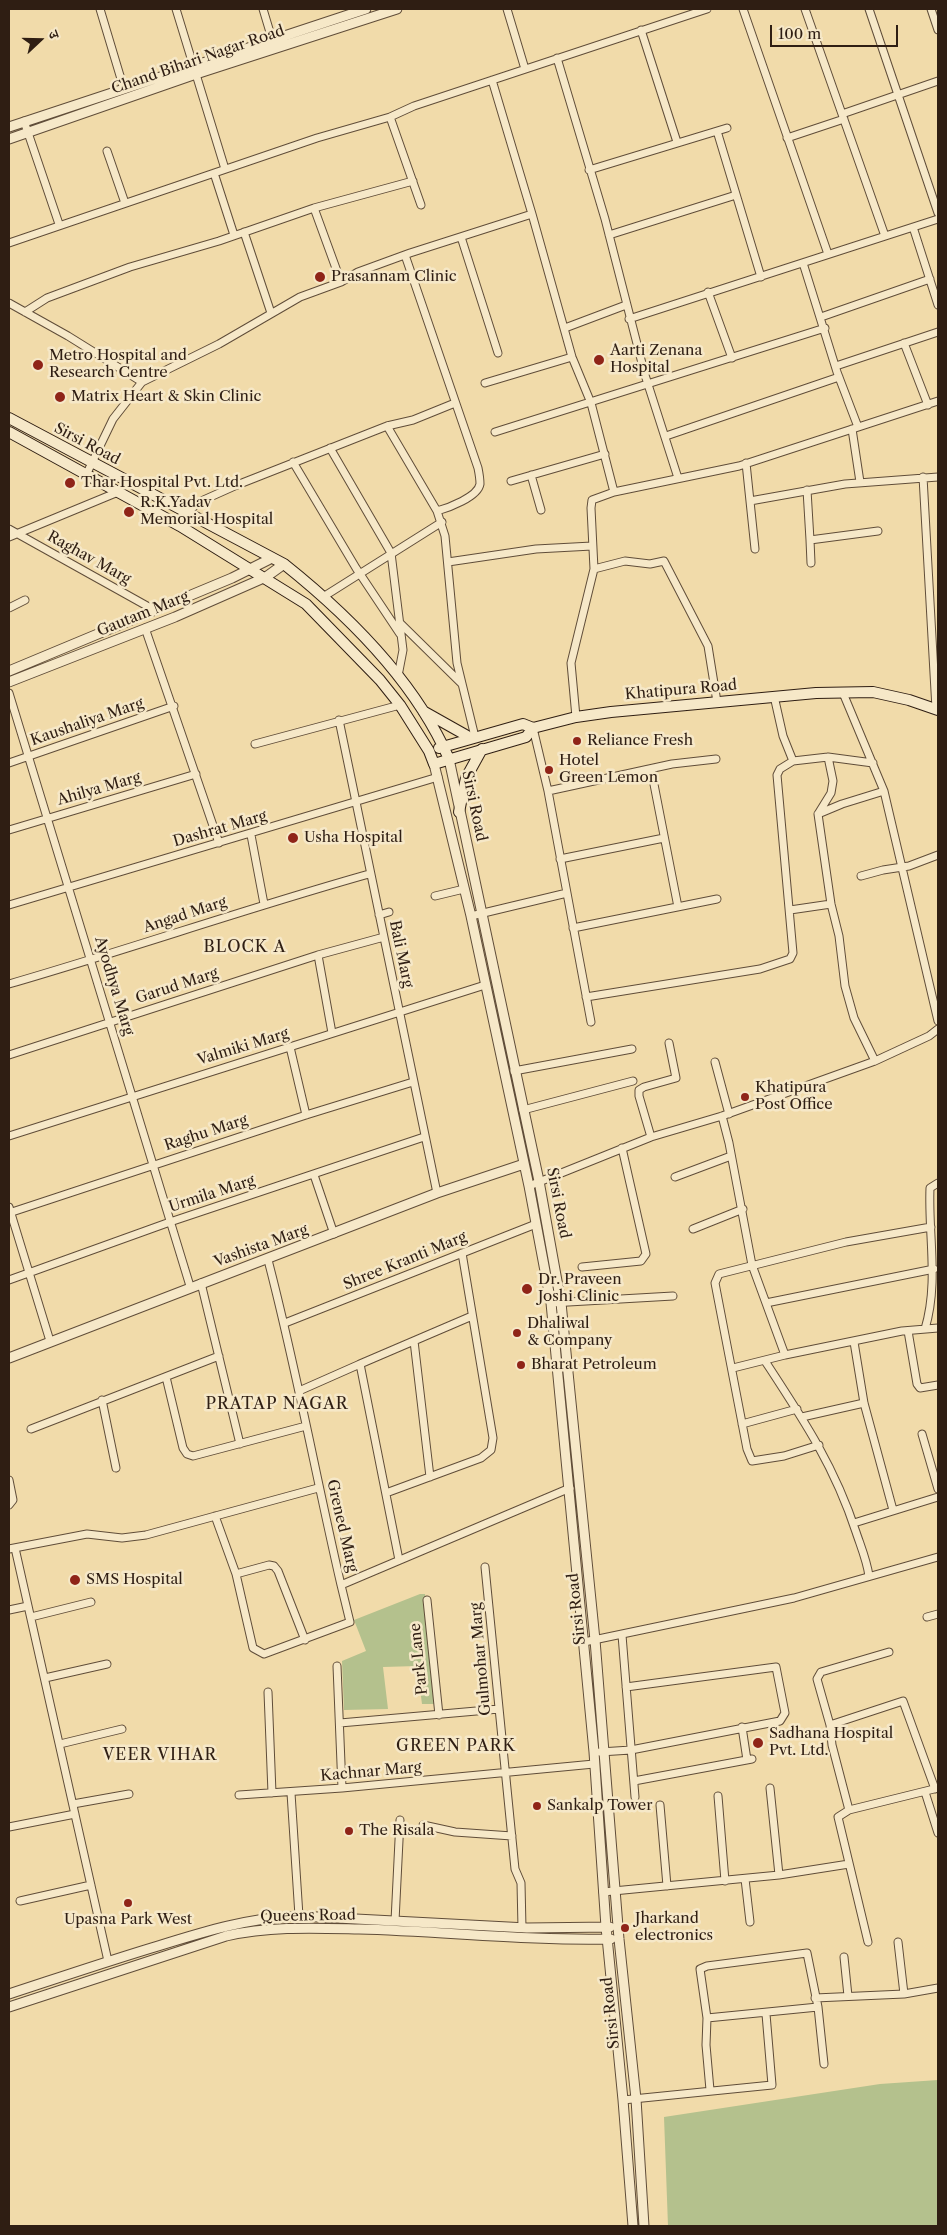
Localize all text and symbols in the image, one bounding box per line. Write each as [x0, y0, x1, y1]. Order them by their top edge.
north arrow [15, 15, 65, 65]
scale bar [772, 15, 900, 47]
street label: Chand Bihari Nagar Road [109, 22, 287, 98]
text: 100 m [778, 24, 821, 43]
text: उ [44, 28, 64, 41]
place label: Prasannam Clinic [331, 268, 457, 286]
marker: Prasannam Clinic [313, 270, 327, 284]
place label: Aarti Zenana Hospital [610, 342, 702, 377]
place label: Metro Hospital and Research Centre [49, 347, 187, 382]
marker: Aarti Zenana Hospital [592, 353, 606, 367]
marker: Metro Hospital and Research Centre [31, 358, 45, 372]
place label: Matrix Heart & Skin Clinic [71, 388, 261, 406]
marker: Matrix Heart & Skin Clinic [53, 390, 67, 404]
street label: Sirsi Road [51, 419, 123, 469]
place label: Thar Hospital Pvt. Ltd. [81, 474, 243, 492]
marker: Thar Hospital Pvt. Ltd. [63, 476, 77, 490]
place label: R.K.Yadav Memorial Hospital [140, 494, 273, 529]
marker: R.K.Yadav Memorial Hospital [122, 505, 136, 519]
street label: Raghav Marg [44, 528, 134, 588]
street label: Gautam Marg [94, 587, 192, 641]
street label: Khatipura Road [624, 676, 738, 704]
street label: Kaushaliya Marg [28, 694, 146, 750]
place label: Reliance Fresh [587, 732, 693, 750]
marker: Reliance Fresh [571, 735, 583, 747]
place label: Hotel Green Lemon [559, 752, 658, 787]
marker: Hotel Green Lemon [543, 764, 555, 776]
street label: Ahilya Marg [55, 768, 143, 810]
street label: Sirsi Road [458, 769, 490, 843]
street label: Dashrat Marg [171, 807, 269, 851]
place label: Usha Hospital [304, 829, 403, 847]
marker: Usha Hospital [286, 831, 300, 845]
street label: Angad Marg [141, 893, 229, 937]
street label: Bali Marg [385, 919, 417, 989]
street label: Ayodhya Marg [90, 934, 138, 1038]
district label: BLOCK A [203, 937, 287, 957]
street label: Garud Marg [133, 964, 221, 1008]
street label: Valmiki Marg [195, 1025, 291, 1069]
place label: Khatipura Post Office [755, 1079, 833, 1114]
marker: Khatipura Post Office [739, 1091, 751, 1103]
street label: Raghu Marg [162, 1111, 250, 1155]
street label: Sirsi Road [542, 1166, 574, 1240]
street label: Urmila Marg [167, 1172, 257, 1216]
street label: Vashista Marg [212, 1221, 310, 1271]
street label: Shree Kranti Marg [341, 1228, 469, 1294]
place label: Dr. Praveen Joshi Clinic [538, 1271, 622, 1306]
marker: Dr. Praveen Joshi Clinic [520, 1282, 534, 1296]
place label: Dhaliwal & Company [527, 1315, 612, 1350]
marker: Dhaliwal & Company [511, 1327, 523, 1339]
place label: Bharat Petroleum [531, 1356, 657, 1374]
marker: Bharat Petroleum [515, 1359, 527, 1371]
district label: PRATAP NAGAR [204, 1394, 350, 1414]
street label: Grened Marg [323, 1478, 361, 1574]
place label: SMS Hospital [86, 1571, 183, 1589]
street label: Sirsi Road [564, 1572, 590, 1646]
marker: SMS Hospital [68, 1573, 82, 1587]
street label: Gulmohar Marg [467, 1602, 495, 1716]
street label: Park Lane [406, 1622, 432, 1696]
place label: Sadhana Hospital Pvt. Ltd. [769, 1725, 893, 1760]
district label: GREEN PARK [395, 1736, 517, 1756]
marker: Sadhana Hospital Pvt. Ltd. [751, 1736, 765, 1750]
district label: VEER VIHAR [102, 1745, 218, 1765]
street label: Kachnar Marg [320, 1759, 422, 1785]
place label: Sankalp Tower [547, 1797, 652, 1815]
marker: Sankalp Tower [531, 1800, 543, 1812]
place label: The Risala [359, 1822, 434, 1840]
marker: The Risala [343, 1825, 355, 1837]
marker: Upasna Park West [122, 1897, 134, 1909]
street label: Queens Road [260, 1906, 356, 1926]
place label: Jharkand electronics [635, 1910, 713, 1945]
place label: Upasna Park West [64, 1911, 192, 1929]
marker: Jharkand electronics [619, 1922, 631, 1934]
street label: Sirsi Road [598, 1976, 624, 2050]

